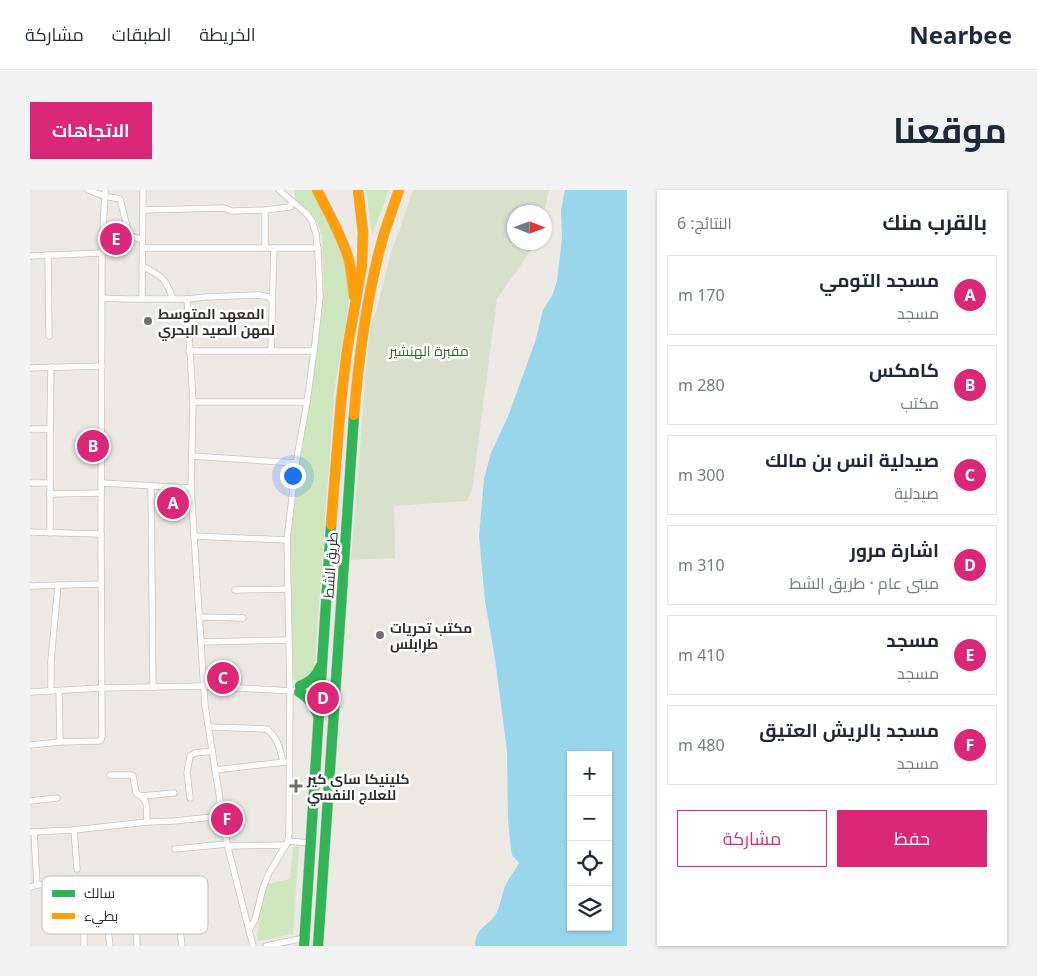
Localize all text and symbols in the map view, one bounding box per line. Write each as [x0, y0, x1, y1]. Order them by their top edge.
text: Nearbee [909, 18, 1012, 51]
text: مشاركة [25, 22, 84, 46]
text: الطبقات [112, 22, 171, 46]
text: الخريطة [199, 22, 256, 46]
button: الاتجاهات [30, 102, 152, 159]
text: موقعنا [893, 106, 1007, 153]
north arrow [507, 205, 552, 250]
text: بالقرب منك [882, 208, 987, 236]
text: النتائج: 6 [677, 212, 732, 234]
pin: E [100, 220, 132, 258]
text: مسجد التومي [819, 267, 939, 293]
text: 170 m [678, 284, 725, 306]
text: A [964, 284, 976, 306]
text: مسجد [897, 302, 939, 324]
place label: المعهد المتوسط لمهن الصيد البحري [158, 304, 275, 341]
marker: المعهد المتوسط لمهن الصيد البحري [142, 315, 154, 327]
park label: مقبرة الهنشير [388, 341, 469, 360]
text: كامكس [869, 357, 939, 383]
text: 280 m [678, 374, 725, 396]
text: B [965, 374, 975, 396]
text: مكتب [900, 392, 939, 414]
pin: B [77, 427, 109, 465]
text: صيدلية انس بن مالك [765, 447, 939, 473]
your location [280, 463, 306, 489]
text: 300 m [678, 464, 725, 486]
text: C [965, 464, 975, 486]
text: صيدلية [894, 482, 939, 504]
pin: A [157, 484, 189, 522]
street label: طريق الشط [318, 531, 342, 599]
text: اشارة مرور [850, 537, 939, 563]
text: 310 m [678, 554, 725, 576]
text: D [964, 554, 976, 576]
text: مبنى عام · طريق الشط [789, 572, 939, 594]
place label: مكتب تحريات طرابلس [390, 618, 472, 653]
text: مسجد [886, 627, 939, 653]
marker: مكتب تحريات طرابلس [374, 629, 386, 641]
text: 410 m [678, 644, 725, 666]
text: E [966, 644, 974, 666]
pin: C [207, 659, 239, 697]
text: مسجد [897, 662, 939, 684]
pin: D [307, 679, 339, 717]
text: مسجد بالريش العتيق [759, 717, 939, 743]
text: 480 m [678, 734, 725, 756]
text: F [966, 734, 974, 756]
map controls [567, 751, 612, 931]
button: + [567, 751, 612, 796]
text: مسجد [897, 752, 939, 774]
place label: كلينيكا ساي كير للعلاج النفسي [306, 769, 410, 806]
marker: كلينيكا ساي كير للعلاج النفسي [289, 779, 303, 793]
button: − [567, 796, 612, 841]
pin: F [211, 800, 243, 838]
button: مشاركة [677, 810, 827, 867]
button: حفظ [837, 810, 987, 867]
button: locate [567, 841, 612, 886]
legend [42, 876, 208, 934]
text: سالك [84, 883, 115, 902]
button: layers [567, 886, 612, 931]
text: بطيء [84, 906, 118, 928]

